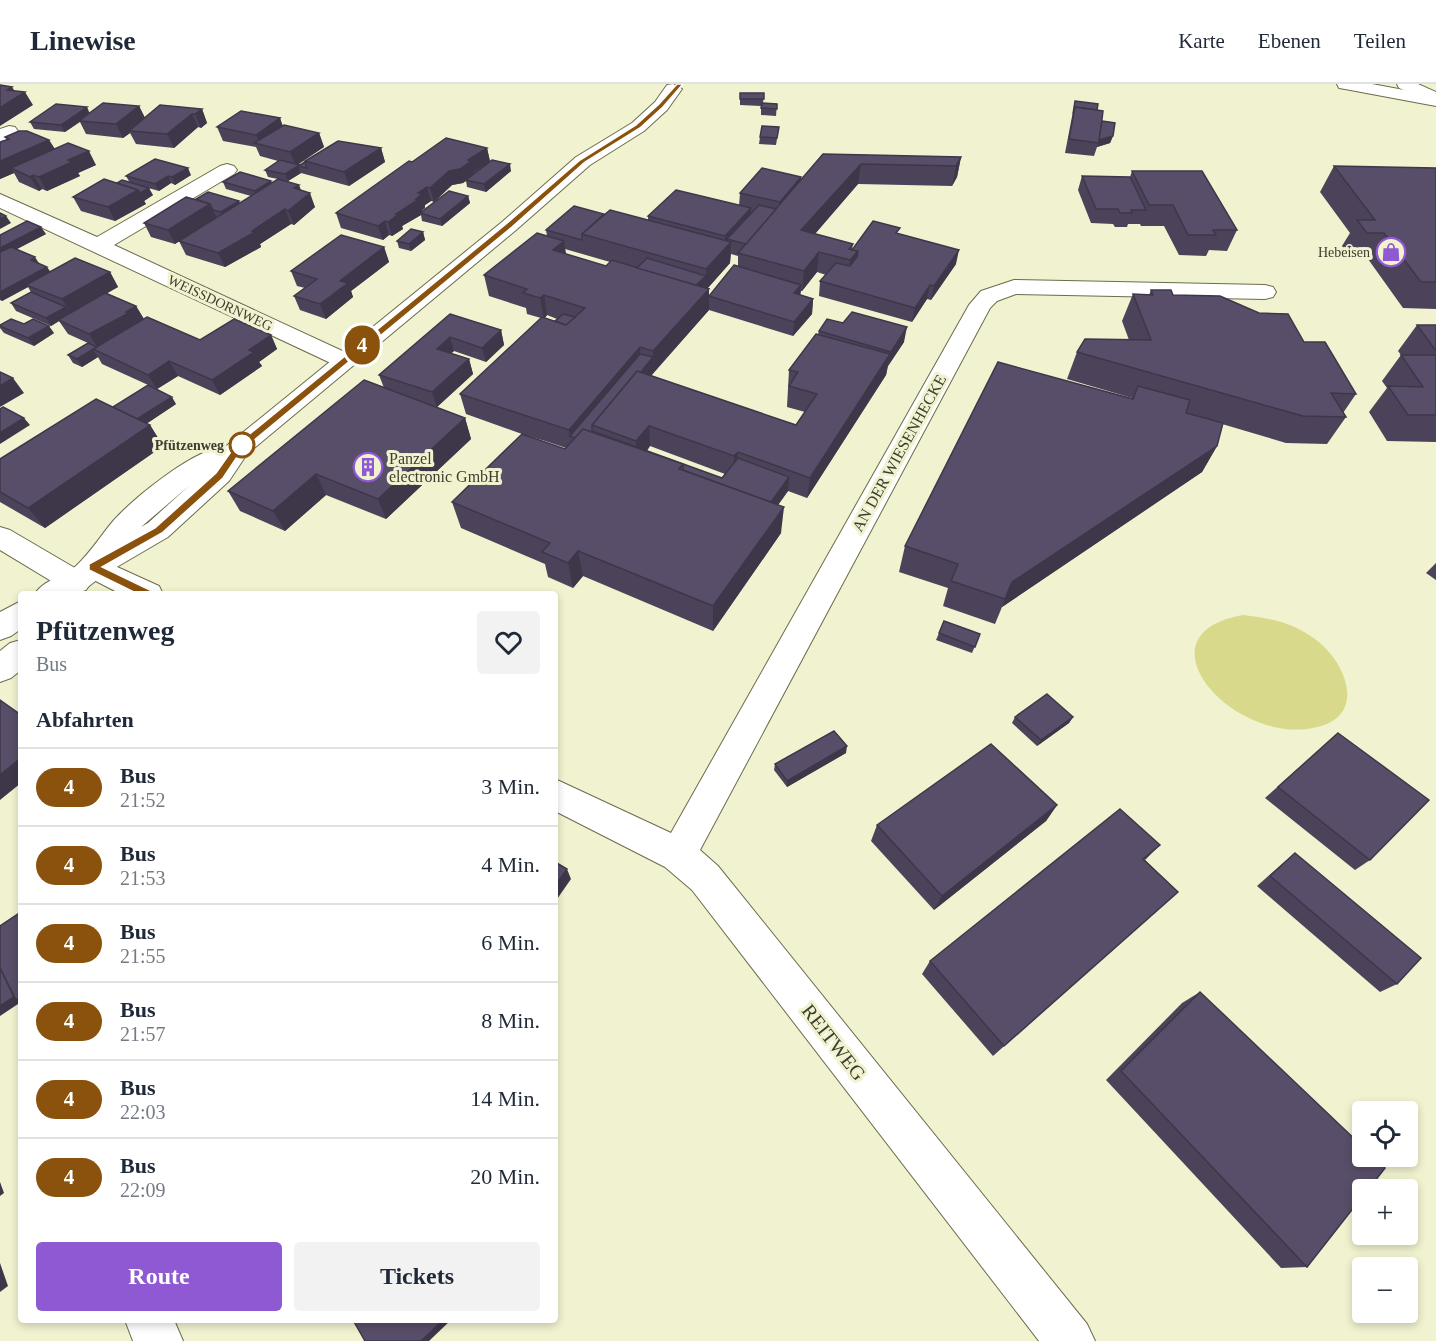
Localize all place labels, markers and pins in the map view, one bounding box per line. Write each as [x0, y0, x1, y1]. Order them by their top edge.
shop icon: Hebeisen [1375, 236, 1407, 268]
place label: Hebeisen [1318, 245, 1370, 260]
marker: Pfützenweg [229, 432, 255, 458]
place label: Pfützenweg [155, 438, 224, 453]
place label: Panzel electronic GmbH [389, 450, 500, 485]
building icon: Panzel electronic GmbH [352, 451, 384, 483]

